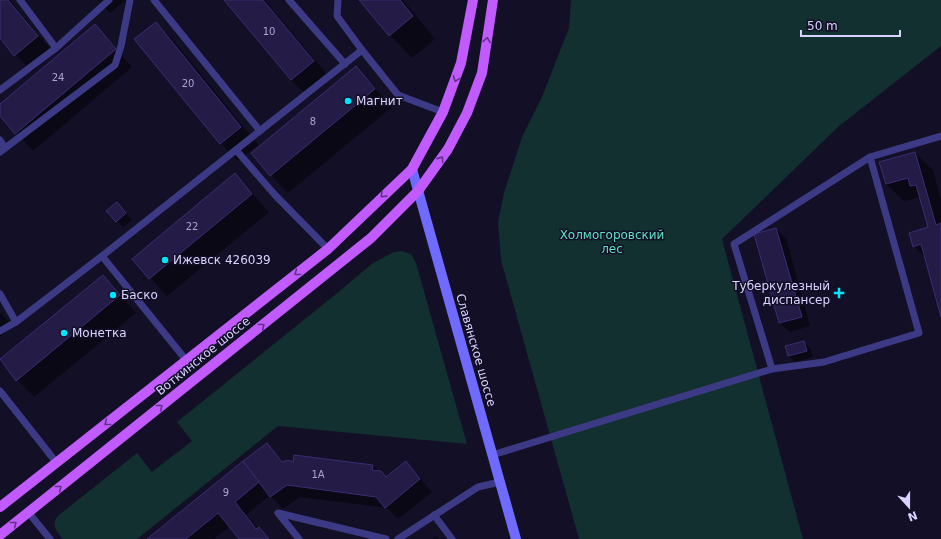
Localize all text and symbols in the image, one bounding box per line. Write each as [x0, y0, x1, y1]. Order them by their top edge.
scale bar [801, 12, 900, 38]
text: 50 m [807, 19, 838, 33]
house number: 10 [263, 26, 275, 37]
one-way arrow [482, 36, 491, 43]
house number: 24 [52, 72, 64, 83]
one-way arrow [452, 75, 460, 82]
house number: 20 [182, 78, 194, 89]
place label: Магнит [356, 94, 403, 108]
marker: Магнит [343, 96, 353, 106]
house number: 8 [310, 116, 316, 127]
one-way arrow [436, 157, 443, 164]
one-way arrow [381, 191, 388, 198]
house number: 22 [186, 221, 198, 232]
park label: Холмогоровский лес [560, 228, 664, 256]
place label: Ижевск 426039 [173, 253, 271, 267]
marker: Ижевск 426039 [160, 255, 170, 265]
one-way arrow [294, 268, 301, 275]
place label: Туберкулезный диспансер [731, 279, 830, 307]
marker: Туберкулезный диспансер [833, 287, 845, 299]
place label: Баско [121, 288, 158, 302]
marker: Баско [108, 290, 118, 300]
street label: Славянское шоссе [453, 292, 499, 408]
street label: Воткинское шоссе [153, 314, 253, 398]
one-way arrow [257, 323, 264, 330]
place label: Монетка [72, 326, 127, 340]
marker: Монетка [59, 328, 69, 338]
one-way arrow [156, 404, 163, 411]
one-way arrow [105, 418, 112, 425]
house number: 1А [311, 469, 325, 480]
one-way arrow [54, 486, 61, 493]
house number: 9 [223, 487, 229, 498]
north arrow [889, 487, 929, 527]
text: N [906, 508, 919, 524]
one-way arrow [10, 521, 17, 528]

